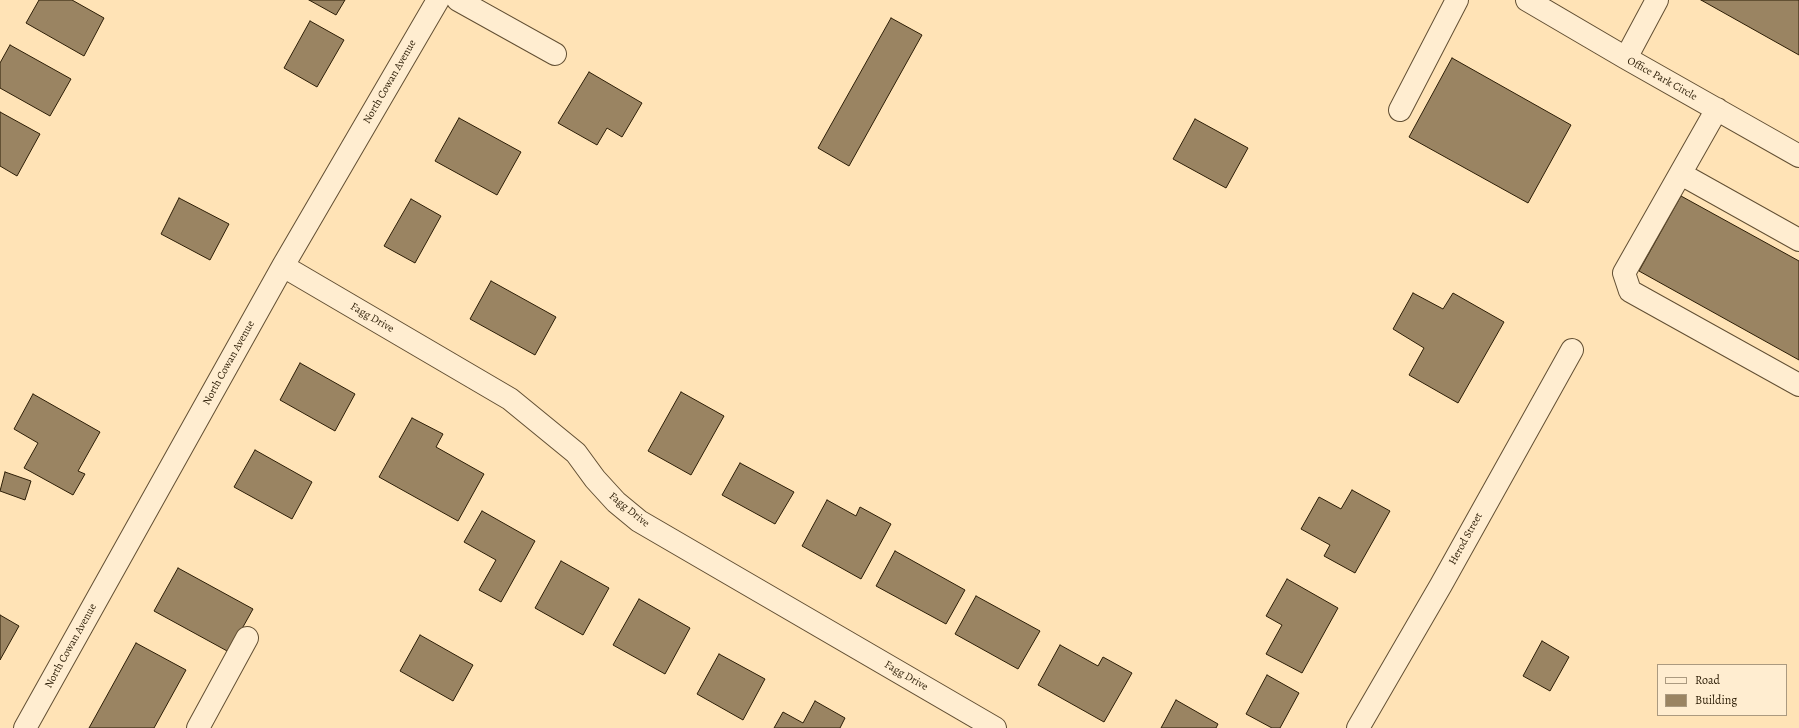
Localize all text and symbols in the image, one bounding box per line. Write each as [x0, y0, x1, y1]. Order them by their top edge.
street label: North Cowan Avenue [361, 38, 419, 126]
street label: Office Park Circle [1625, 54, 1699, 104]
street label: Fagg Drive [348, 300, 396, 336]
street label: North Cowan Avenue [200, 318, 258, 408]
street label: Fagg Drive [606, 490, 652, 530]
street label: Herod Street [1446, 511, 1486, 567]
street label: North Cowan Avenue [42, 601, 100, 691]
street label: Fagg Drive [882, 658, 930, 694]
legend [1657, 664, 1787, 716]
text: Road [1695, 672, 1720, 688]
text: Building [1695, 692, 1737, 708]

